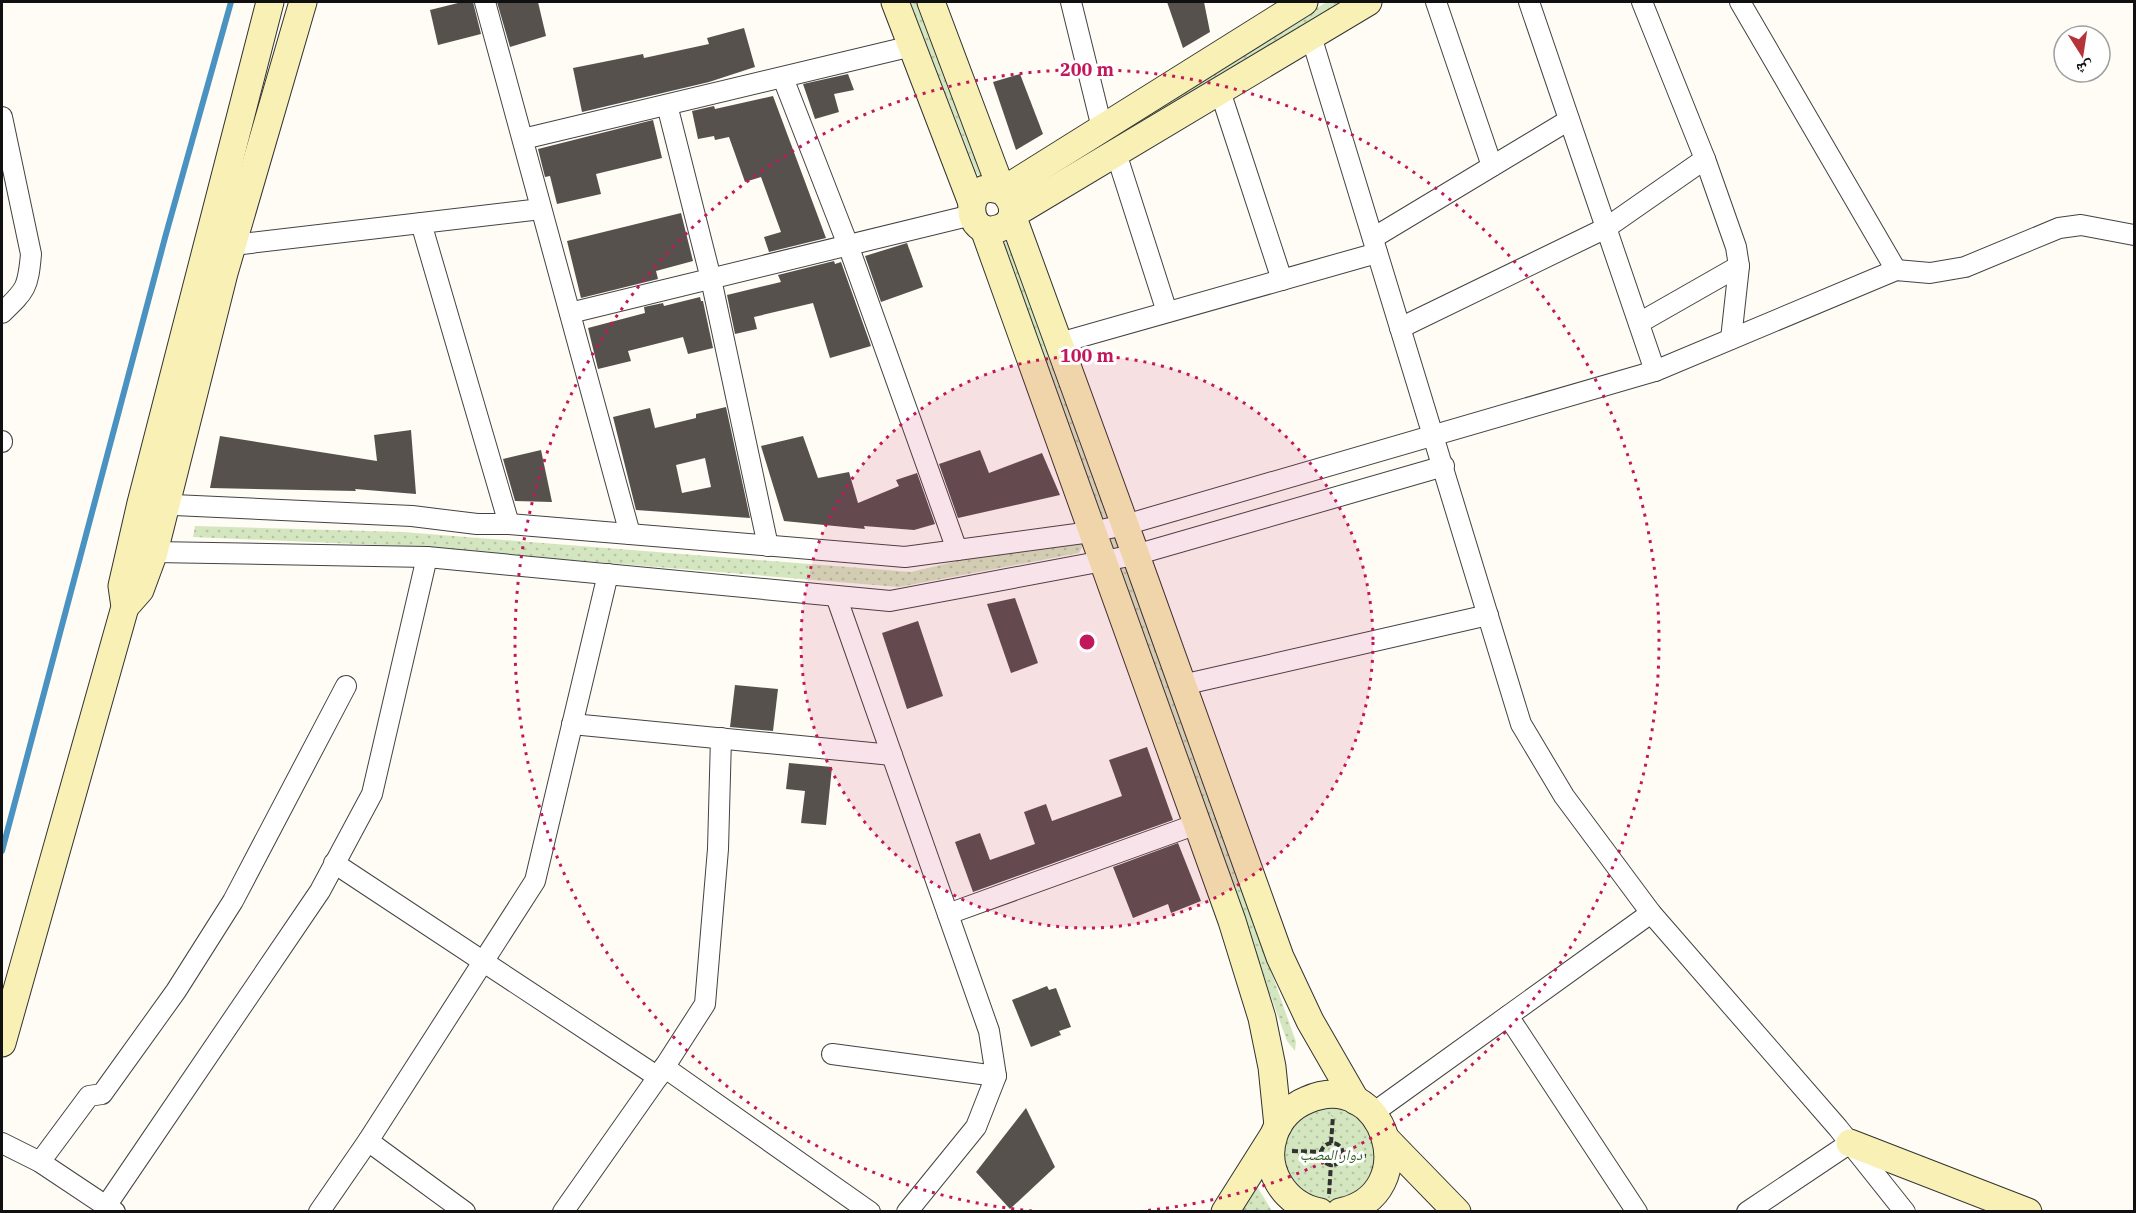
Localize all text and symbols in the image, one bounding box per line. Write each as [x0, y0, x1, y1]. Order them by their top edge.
north arrow [2052, 24, 2112, 84]
text: ش [2075, 57, 2096, 80]
text: 200 m [1060, 58, 1115, 81]
text: 100 m [1060, 344, 1115, 367]
centre of rings [1077, 632, 1097, 652]
park label: دوار المصب [1300, 1145, 1363, 1164]

